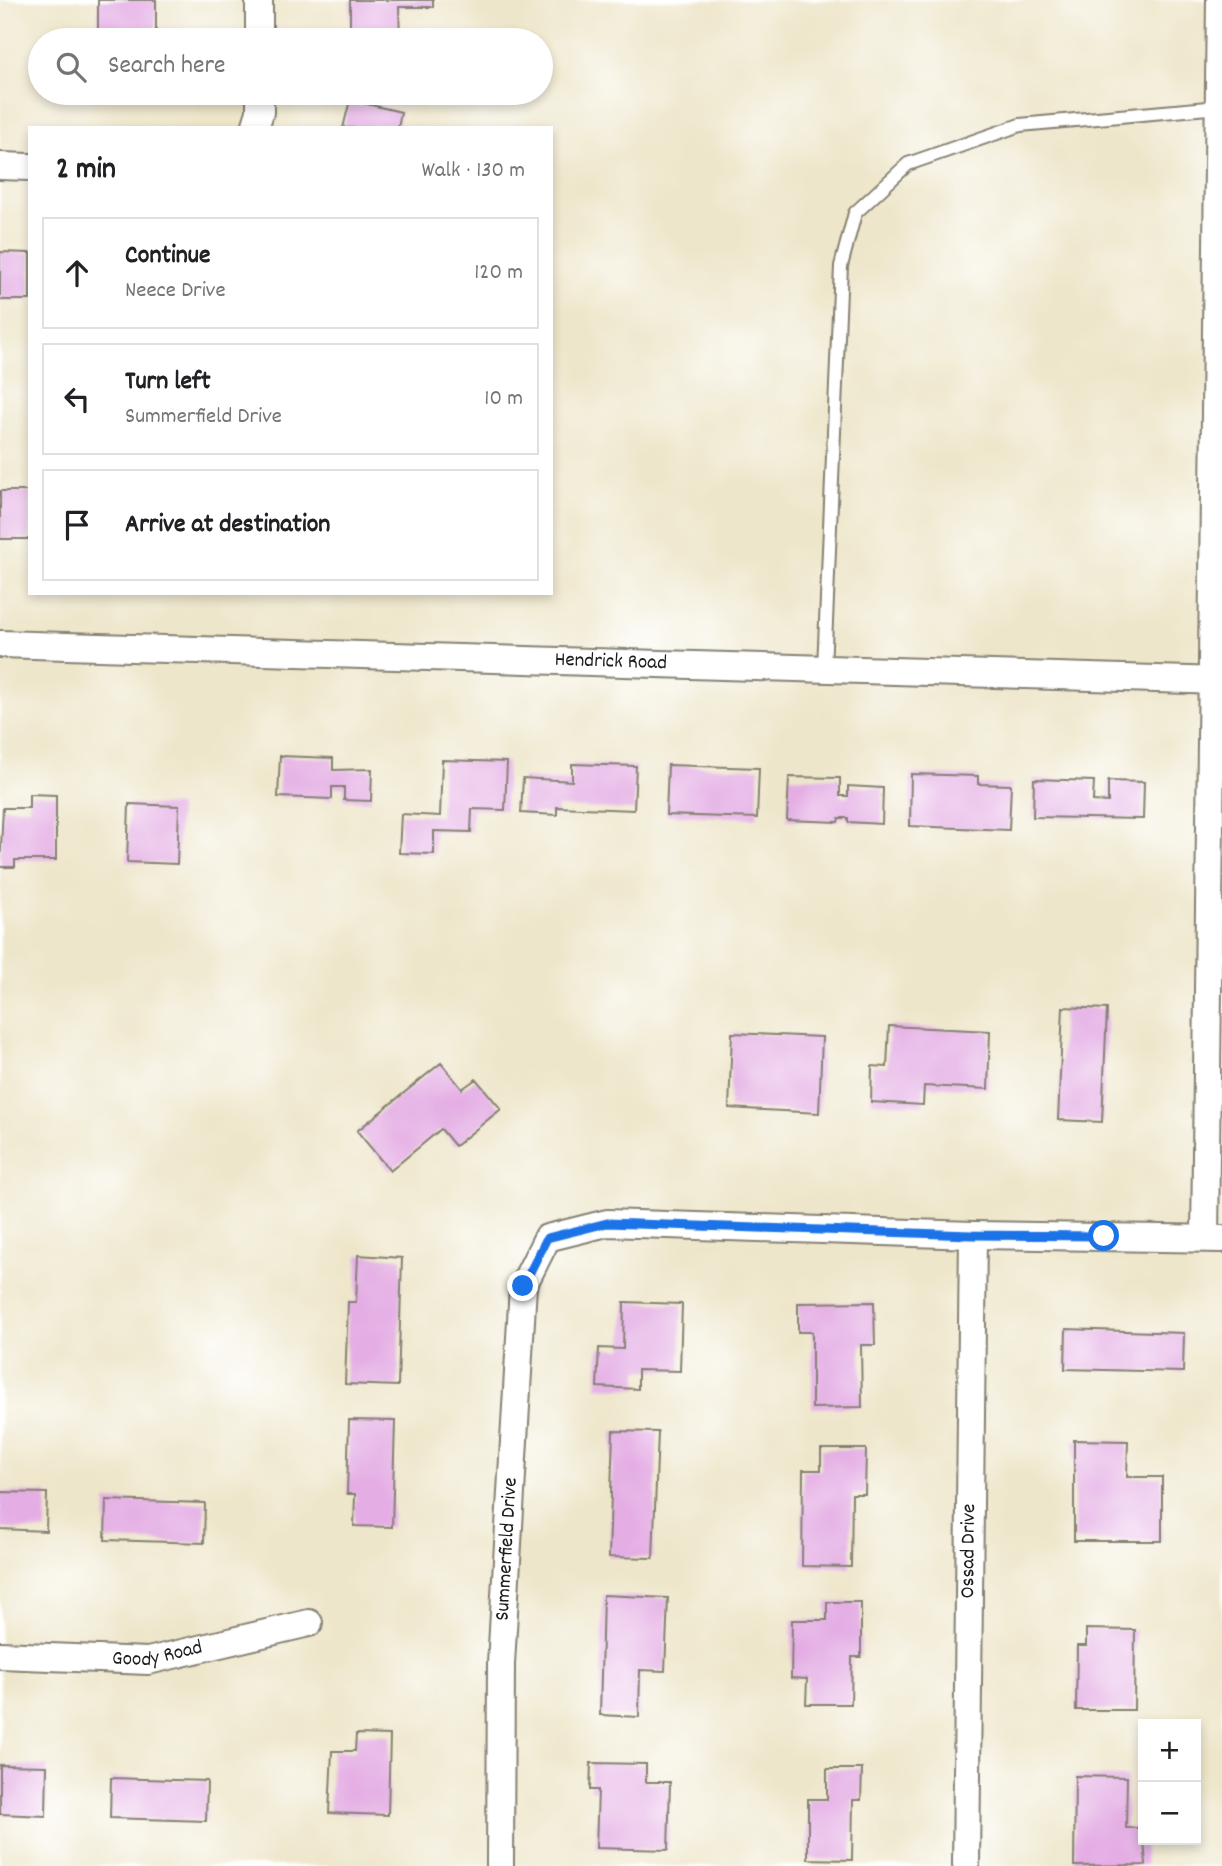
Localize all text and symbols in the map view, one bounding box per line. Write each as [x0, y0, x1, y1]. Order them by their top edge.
search box [28, 28, 553, 105]
icon: search [52, 48, 90, 86]
text: Search here [108, 48, 226, 85]
text: 2 min [56, 150, 116, 193]
text: Walk · 130 m [421, 155, 525, 188]
text: Continue [125, 238, 210, 275]
icon: ahead [58, 254, 96, 292]
text: 120 m [474, 257, 523, 290]
text: Neece Drive [125, 275, 226, 308]
text: Turn left [125, 364, 211, 401]
icon: left [58, 380, 96, 418]
text: 10 m [484, 383, 523, 416]
text: Summerfield Drive [125, 401, 282, 434]
icon: arrive [58, 506, 96, 544]
text: Arrive at destination [125, 507, 330, 544]
street label: Hendrick Road [554, 646, 667, 679]
route start [1088, 1220, 1119, 1251]
route end [507, 1270, 538, 1301]
street label: Summerfield Drive [489, 1477, 527, 1622]
street label: Ossad Drive [954, 1503, 985, 1599]
street label: Goody Road [111, 1634, 206, 1676]
map controls [1138, 1719, 1201, 1845]
button: + [1138, 1719, 1201, 1782]
button: − [1138, 1782, 1201, 1845]

